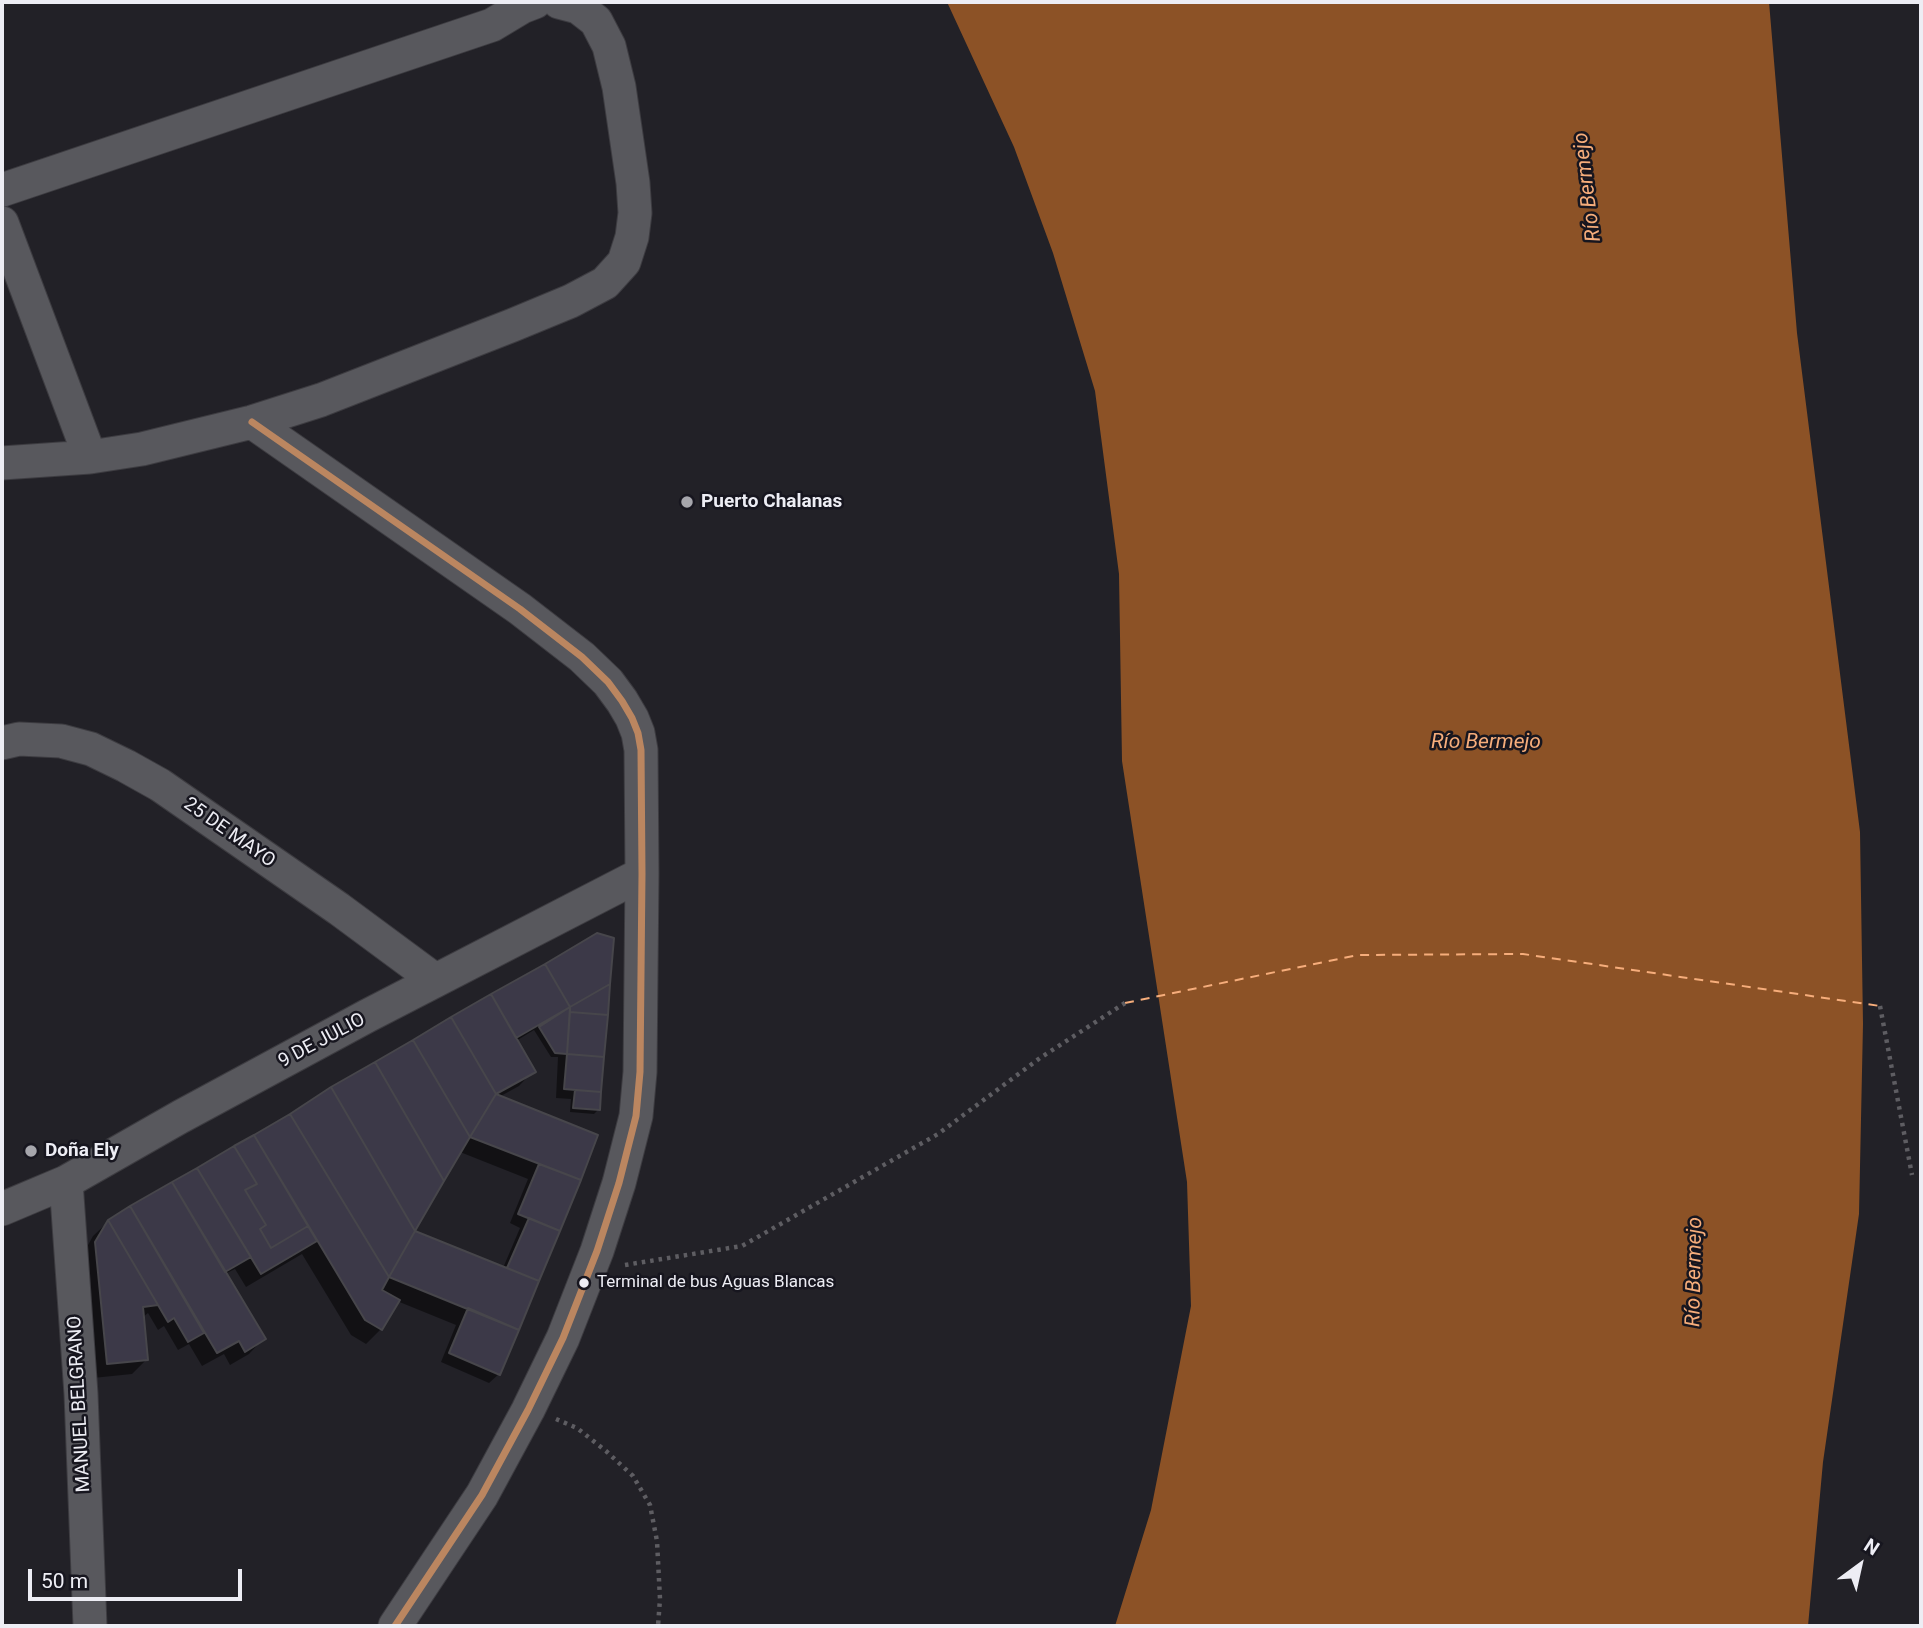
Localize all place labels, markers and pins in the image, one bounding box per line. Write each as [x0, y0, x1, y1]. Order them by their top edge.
place label: Puerto Chalanas [701, 491, 842, 513]
marker: Puerto Chalanas [679, 494, 695, 510]
place label: Doña Ely [45, 1140, 119, 1162]
marker: Doña Ely [23, 1143, 39, 1159]
place label: Terminal de bus Aguas Blancas [597, 1273, 834, 1293]
marker: Terminal de bus Aguas Blancas [577, 1276, 591, 1290]

